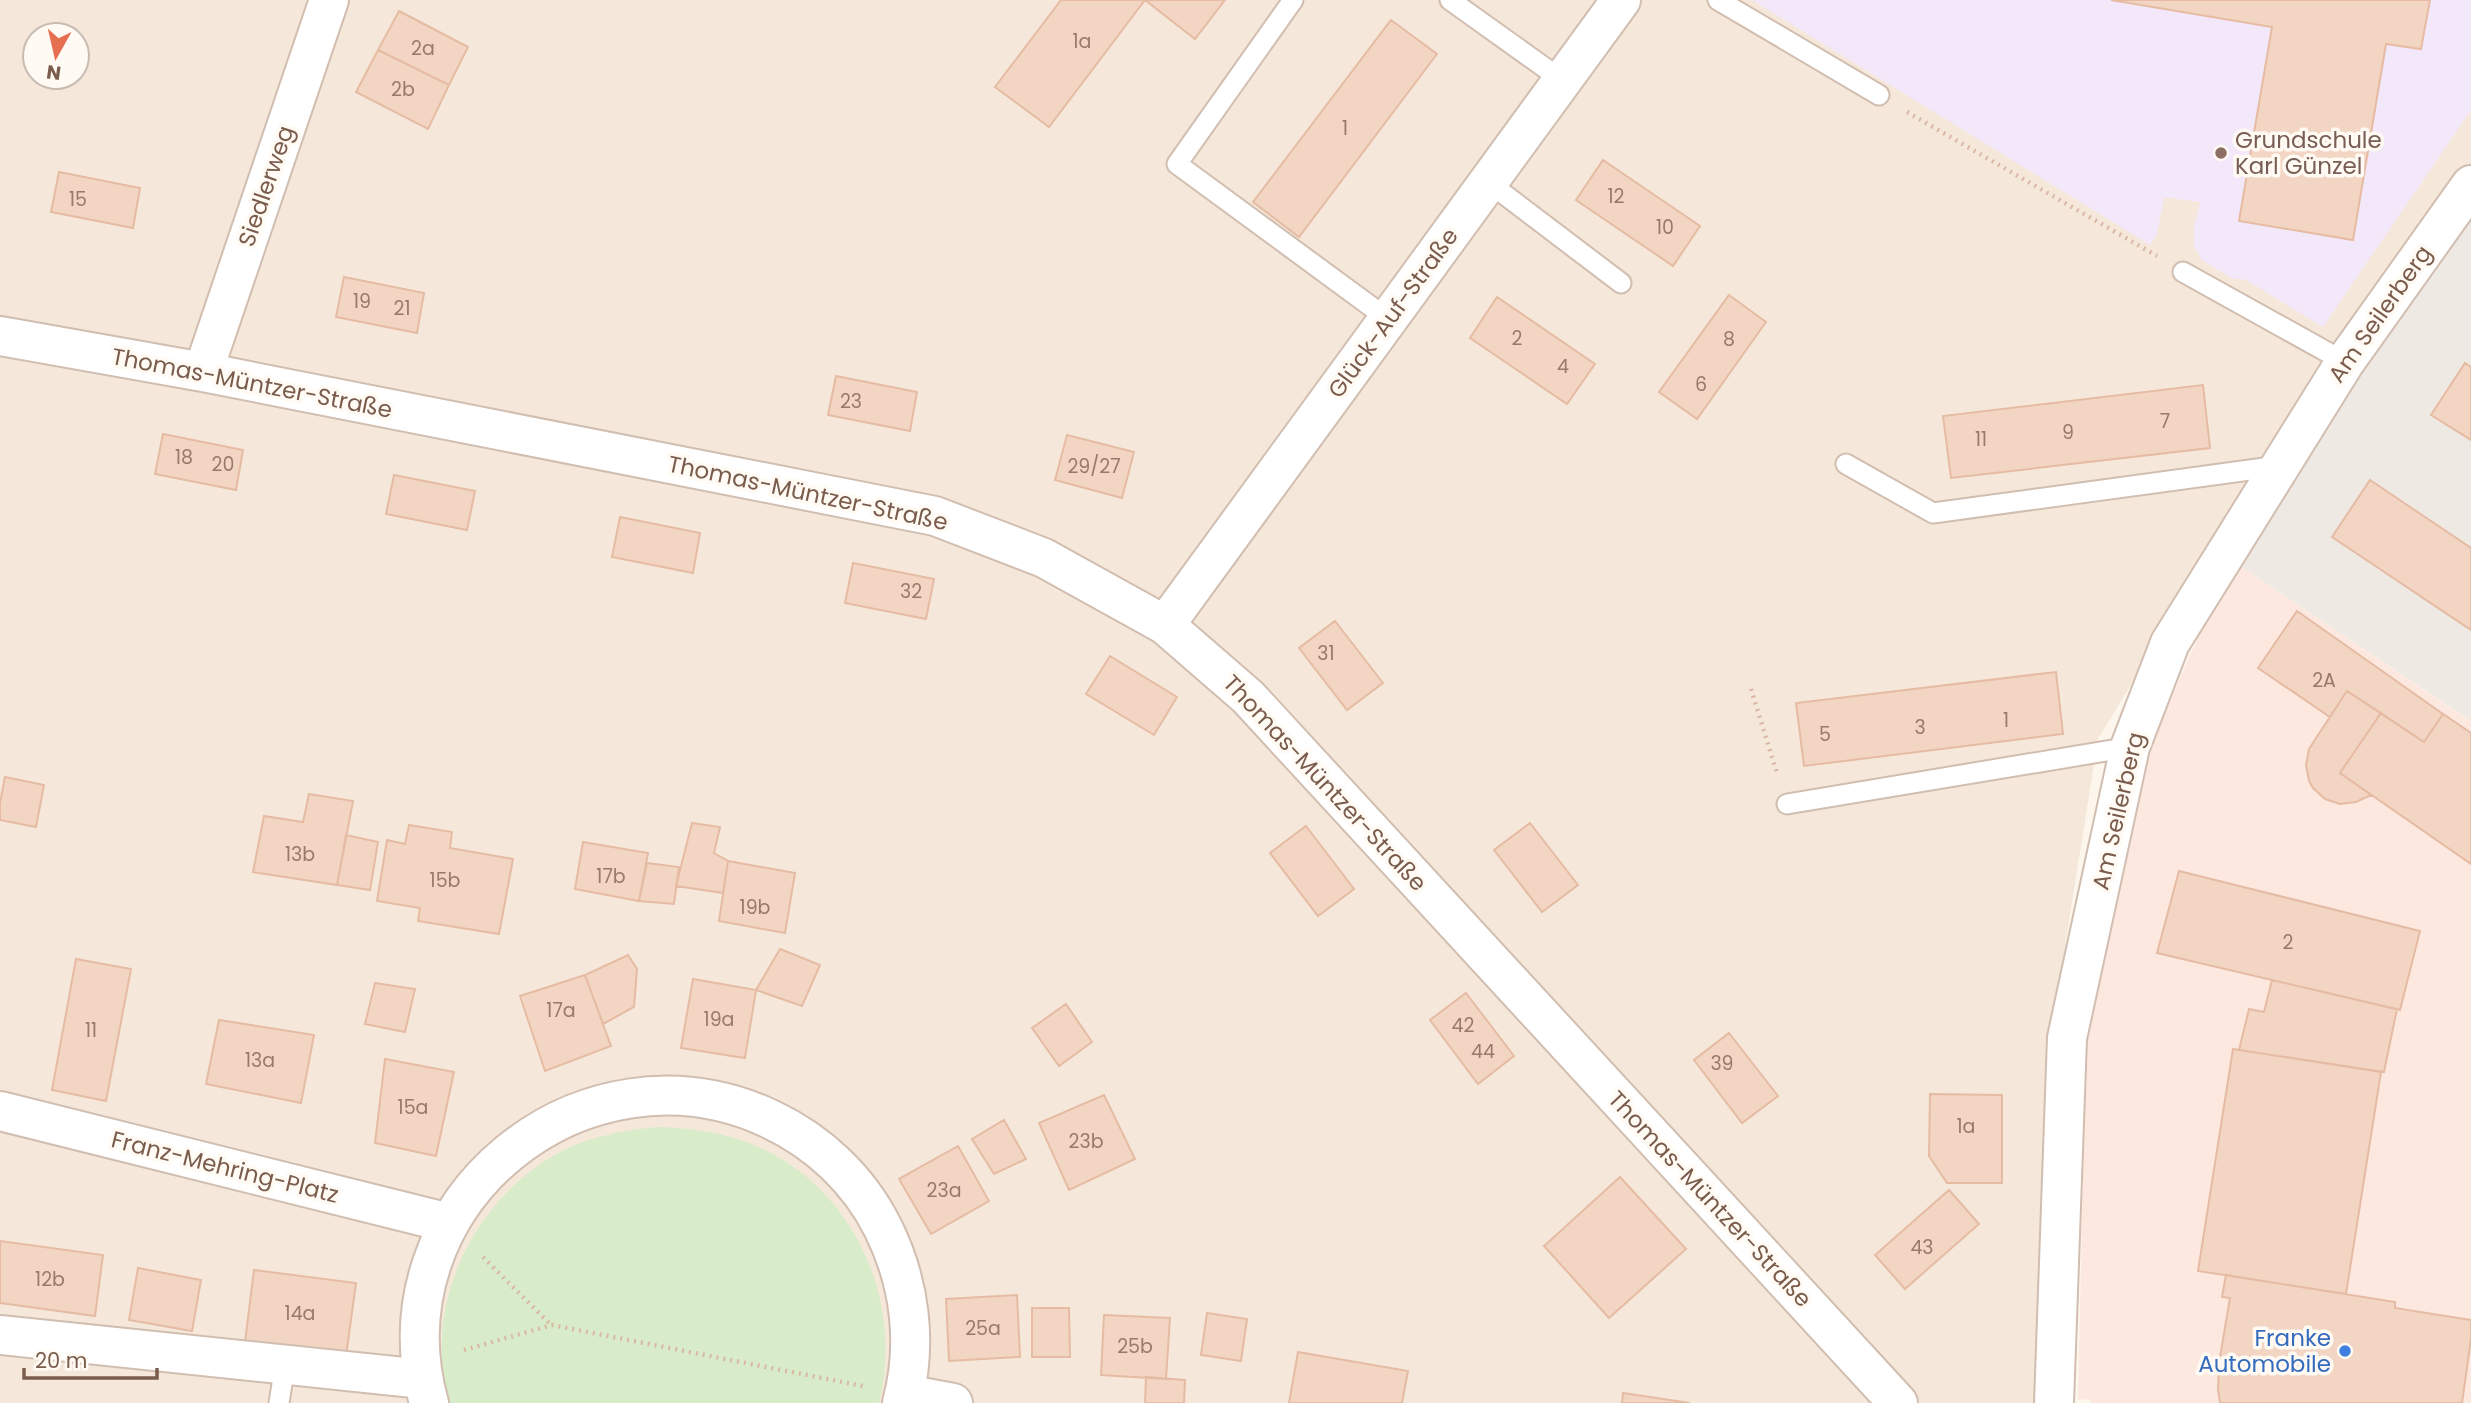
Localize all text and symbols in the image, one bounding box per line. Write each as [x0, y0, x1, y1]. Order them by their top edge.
north arrow [21, 21, 91, 91]
house number: 1a [1073, 28, 1091, 55]
house number: 2a [411, 35, 435, 62]
text: N [45, 58, 63, 87]
house number: 2b [391, 76, 415, 103]
house number: 1 [1342, 115, 1348, 142]
street label: Siedlerweg [230, 121, 302, 251]
place label: Grundschule Karl Günzel [2235, 124, 2382, 182]
marker: Grundschule Karl Günzel [2213, 145, 2229, 161]
house number: 12 [1607, 183, 1625, 210]
house number: 15 [69, 186, 87, 213]
house number: 10 [1656, 214, 1674, 241]
street label: Glück-Auf-Straße [1320, 221, 1466, 405]
street label: Am Seilerberg [2321, 239, 2439, 389]
house number: 19 [353, 288, 371, 315]
house number: 21 [393, 295, 411, 322]
house number: 2 [1512, 325, 1523, 352]
house number: 8 [1723, 326, 1735, 353]
street label: Thomas-Müntzer-Straße [109, 340, 395, 426]
house number: 4 [1557, 353, 1569, 380]
house number: 6 [1695, 371, 1707, 398]
house number: 23 [840, 388, 862, 415]
house number: 7 [2160, 408, 2170, 435]
house number: 9 [2062, 419, 2074, 446]
house number: 11 [1975, 426, 1987, 453]
house number: 18 [175, 444, 193, 471]
street label: Thomas-Müntzer-Straße [665, 448, 951, 538]
house number: 20 [212, 451, 234, 478]
house number: 29/27 [1067, 453, 1121, 480]
house number: 32 [900, 578, 922, 605]
house number: 31 [1317, 640, 1335, 667]
house number: 2A [2312, 667, 2336, 694]
street label: Thomas-Müntzer-Straße [1216, 668, 1434, 898]
house number: 1 [2003, 707, 2009, 734]
house number: 3 [1914, 714, 1926, 741]
house number: 5 [1819, 721, 1831, 748]
street label: Am Seilerberg [2084, 729, 2152, 893]
house number: 13b [285, 841, 315, 868]
house number: 17b [596, 863, 626, 890]
house number: 15b [430, 867, 461, 894]
house number: 19b [740, 894, 771, 921]
house number: 2 [2283, 929, 2294, 956]
house number: 17a [546, 997, 576, 1024]
house number: 19a [704, 1006, 734, 1033]
house number: 42 [1452, 1012, 1475, 1039]
house number: 11 [85, 1017, 97, 1044]
house number: 44 [1471, 1038, 1495, 1065]
house number: 13a [245, 1047, 275, 1074]
house number: 39 [1710, 1050, 1734, 1077]
street label: Thomas-Müntzer-Straße [1601, 1084, 1819, 1314]
house number: 15a [398, 1094, 428, 1121]
house number: 1a [1957, 1113, 1975, 1140]
street label: Franz-Mehring-Platz [108, 1123, 342, 1211]
house number: 23b [1069, 1128, 1104, 1155]
house number: 23a [927, 1177, 961, 1204]
house number: 43 [1910, 1234, 1934, 1261]
house number: 12b [35, 1266, 65, 1293]
house number: 14a [285, 1300, 315, 1327]
house number: 25a [965, 1315, 1001, 1342]
place label: Franke Automobile [2198, 1322, 2331, 1380]
house number: 25b [1117, 1333, 1153, 1360]
scale bar [24, 1336, 158, 1380]
marker: Franke Automobile [2337, 1343, 2353, 1359]
text: 20 m [35, 1346, 88, 1375]

